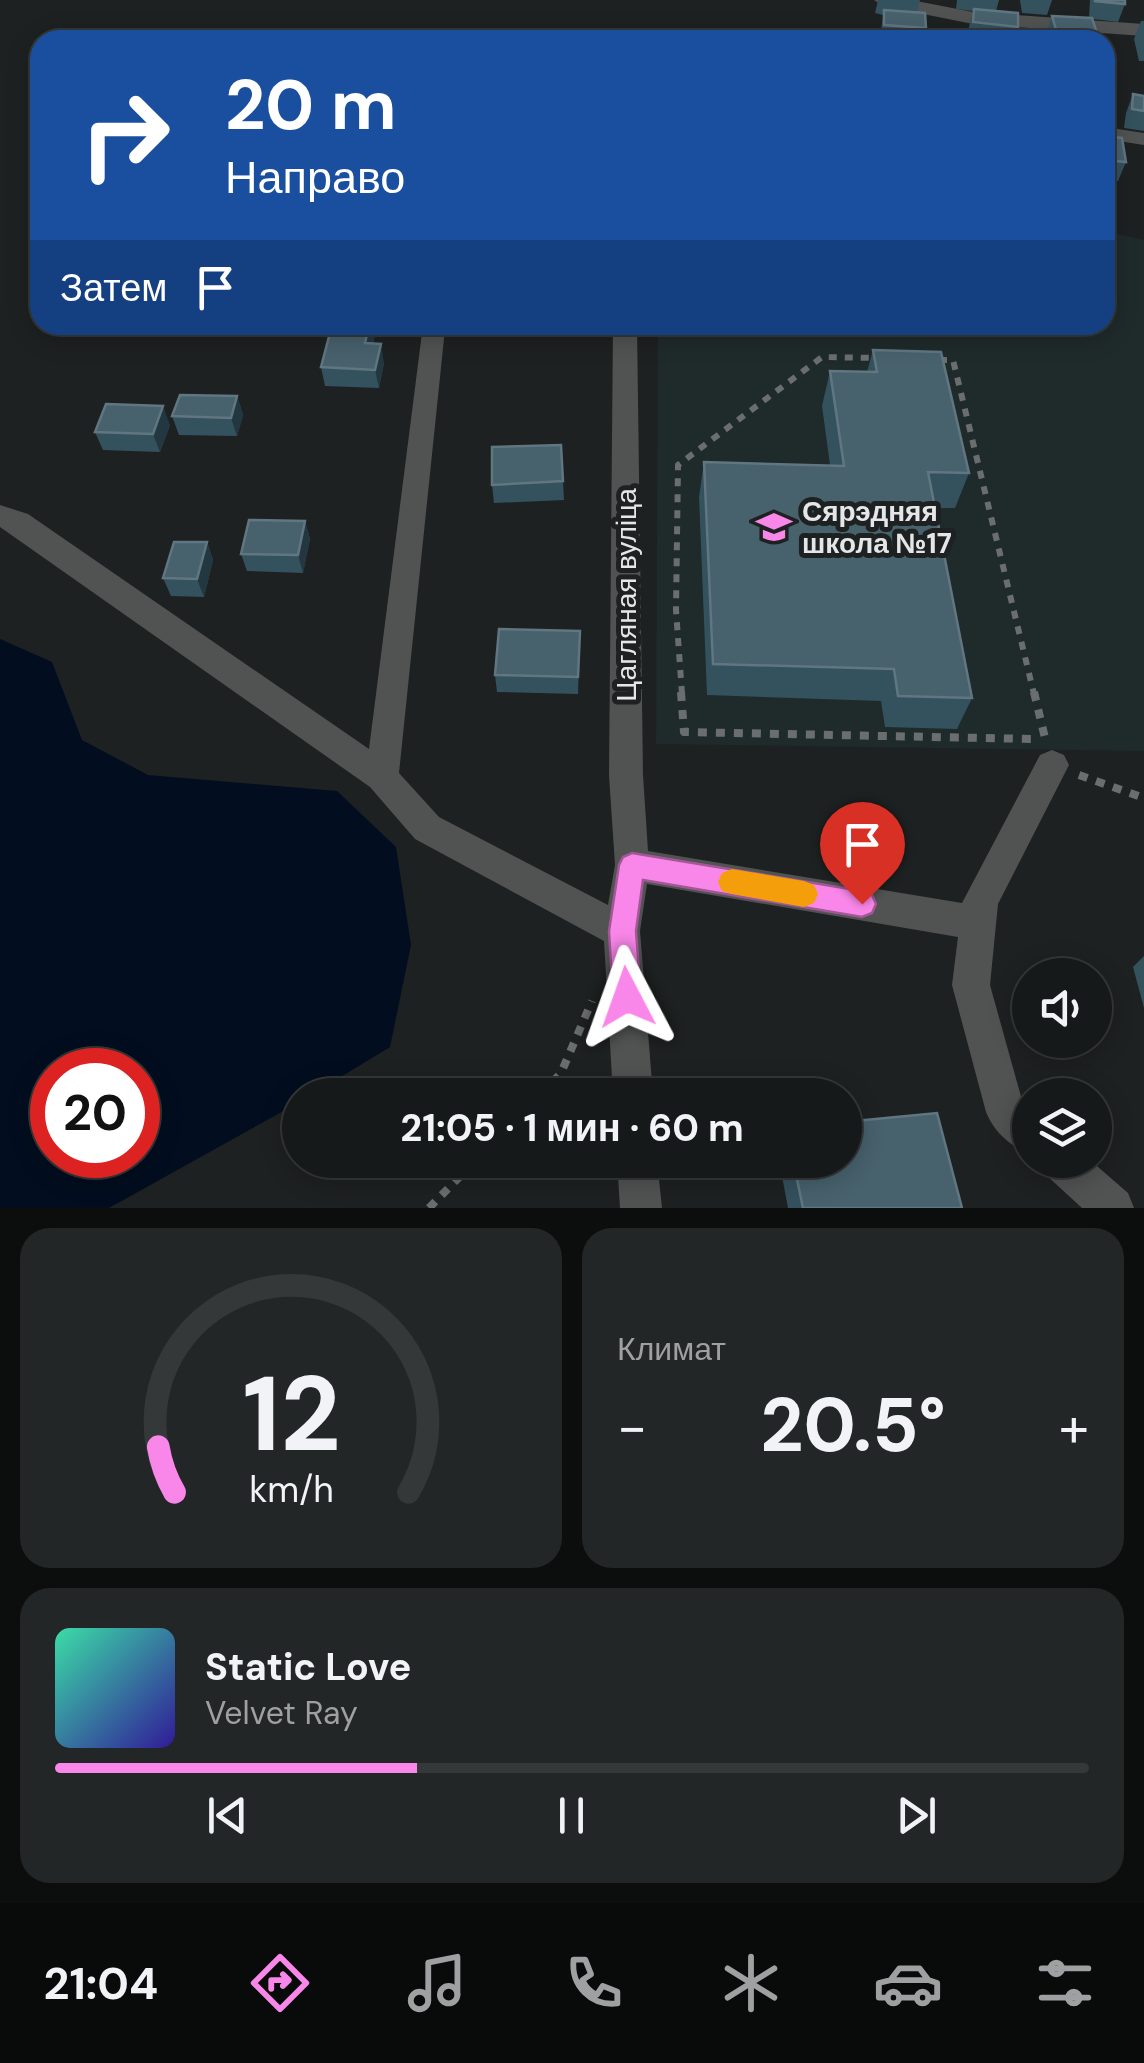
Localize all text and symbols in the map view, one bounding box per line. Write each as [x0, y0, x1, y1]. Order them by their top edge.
text: 20 m [225, 60, 397, 151]
icon: right [60, 70, 190, 200]
text: Направо [225, 148, 405, 207]
icon: arrive [188, 260, 243, 315]
text: Затем [60, 263, 168, 313]
street label: Цагляная вуліца [608, 488, 645, 702]
place label: Сярэдняя школа №17 [802, 493, 952, 562]
school or university icon: Сярэдняя школа №17 [755, 508, 793, 546]
pin [820, 802, 905, 905]
icon: arrive [835, 817, 890, 872]
position arrow [575, 945, 679, 1049]
map controls [1012, 958, 1112, 1178]
button: sound [1012, 958, 1112, 1058]
speed limit sign: 20 [30, 1048, 160, 1178]
button: layers [1012, 1078, 1112, 1178]
text: 21:05 · 1 мин · 60 m [400, 1103, 744, 1153]
text: Климат [617, 1328, 726, 1370]
text: 12 [242, 1347, 340, 1482]
text: 20.5° [760, 1377, 946, 1474]
text: − [617, 1391, 647, 1463]
text: + [1059, 1391, 1089, 1463]
text: km/h [249, 1467, 333, 1513]
text: Static Love [205, 1642, 411, 1692]
text: Velvet Ray [205, 1692, 358, 1734]
icon: previous [200, 1788, 255, 1843]
icon: pause [544, 1788, 599, 1843]
icon: next [889, 1788, 944, 1843]
icon: directions [245, 1948, 315, 2018]
icon: music [402, 1948, 472, 2018]
icon: phone [559, 1948, 629, 2018]
icon: climate [716, 1948, 786, 2018]
icon: car [873, 1948, 943, 2018]
icon: filters [1030, 1948, 1100, 2018]
text: 21:04 [44, 1954, 158, 2013]

